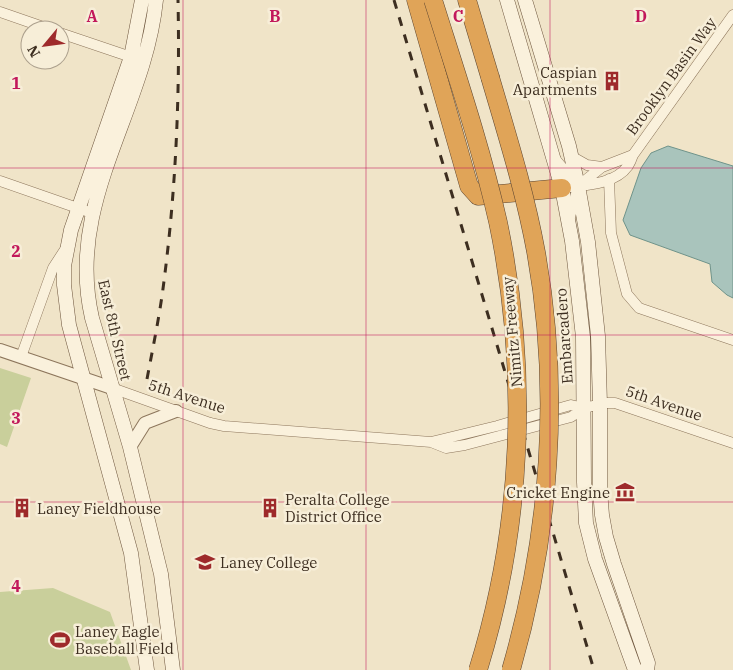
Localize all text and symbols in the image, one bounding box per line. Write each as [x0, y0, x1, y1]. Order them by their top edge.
text: A [86, 6, 98, 26]
text: B [269, 6, 281, 26]
text: C [453, 6, 463, 26]
text: D [635, 6, 647, 26]
street label: Brooklyn Basin Way [622, 13, 720, 139]
north arrow [20, 20, 70, 70]
text: N [23, 42, 44, 61]
place label: Caspian Apartments [513, 63, 597, 99]
building icon: Caspian Apartments [601, 70, 623, 92]
text: 1 [11, 73, 21, 93]
text: 2 [11, 241, 21, 261]
street label: Nimitz Freeway [498, 276, 526, 388]
street label: East 8th Street [94, 278, 136, 382]
street label: Embarcadero [551, 287, 577, 385]
street label: 5th Avenue [146, 375, 228, 417]
street label: 5th Avenue [623, 381, 705, 425]
text: 3 [11, 408, 21, 428]
museum icon: Cricket Engine [614, 481, 636, 503]
place label: Cricket Engine [506, 483, 610, 502]
place label: Peralta College District Office [285, 490, 390, 526]
building icon: Laney Fieldhouse [11, 497, 33, 519]
building icon: Peralta College District Office [259, 497, 281, 519]
place label: Laney Fieldhouse [37, 499, 161, 518]
school or university icon: Laney College [194, 551, 216, 573]
place label: Laney College [220, 553, 317, 572]
text: 4 [11, 576, 21, 596]
place label: Laney Eagle Baseball Field [75, 622, 174, 658]
sports icon: Laney Eagle Baseball Field [49, 629, 71, 651]

